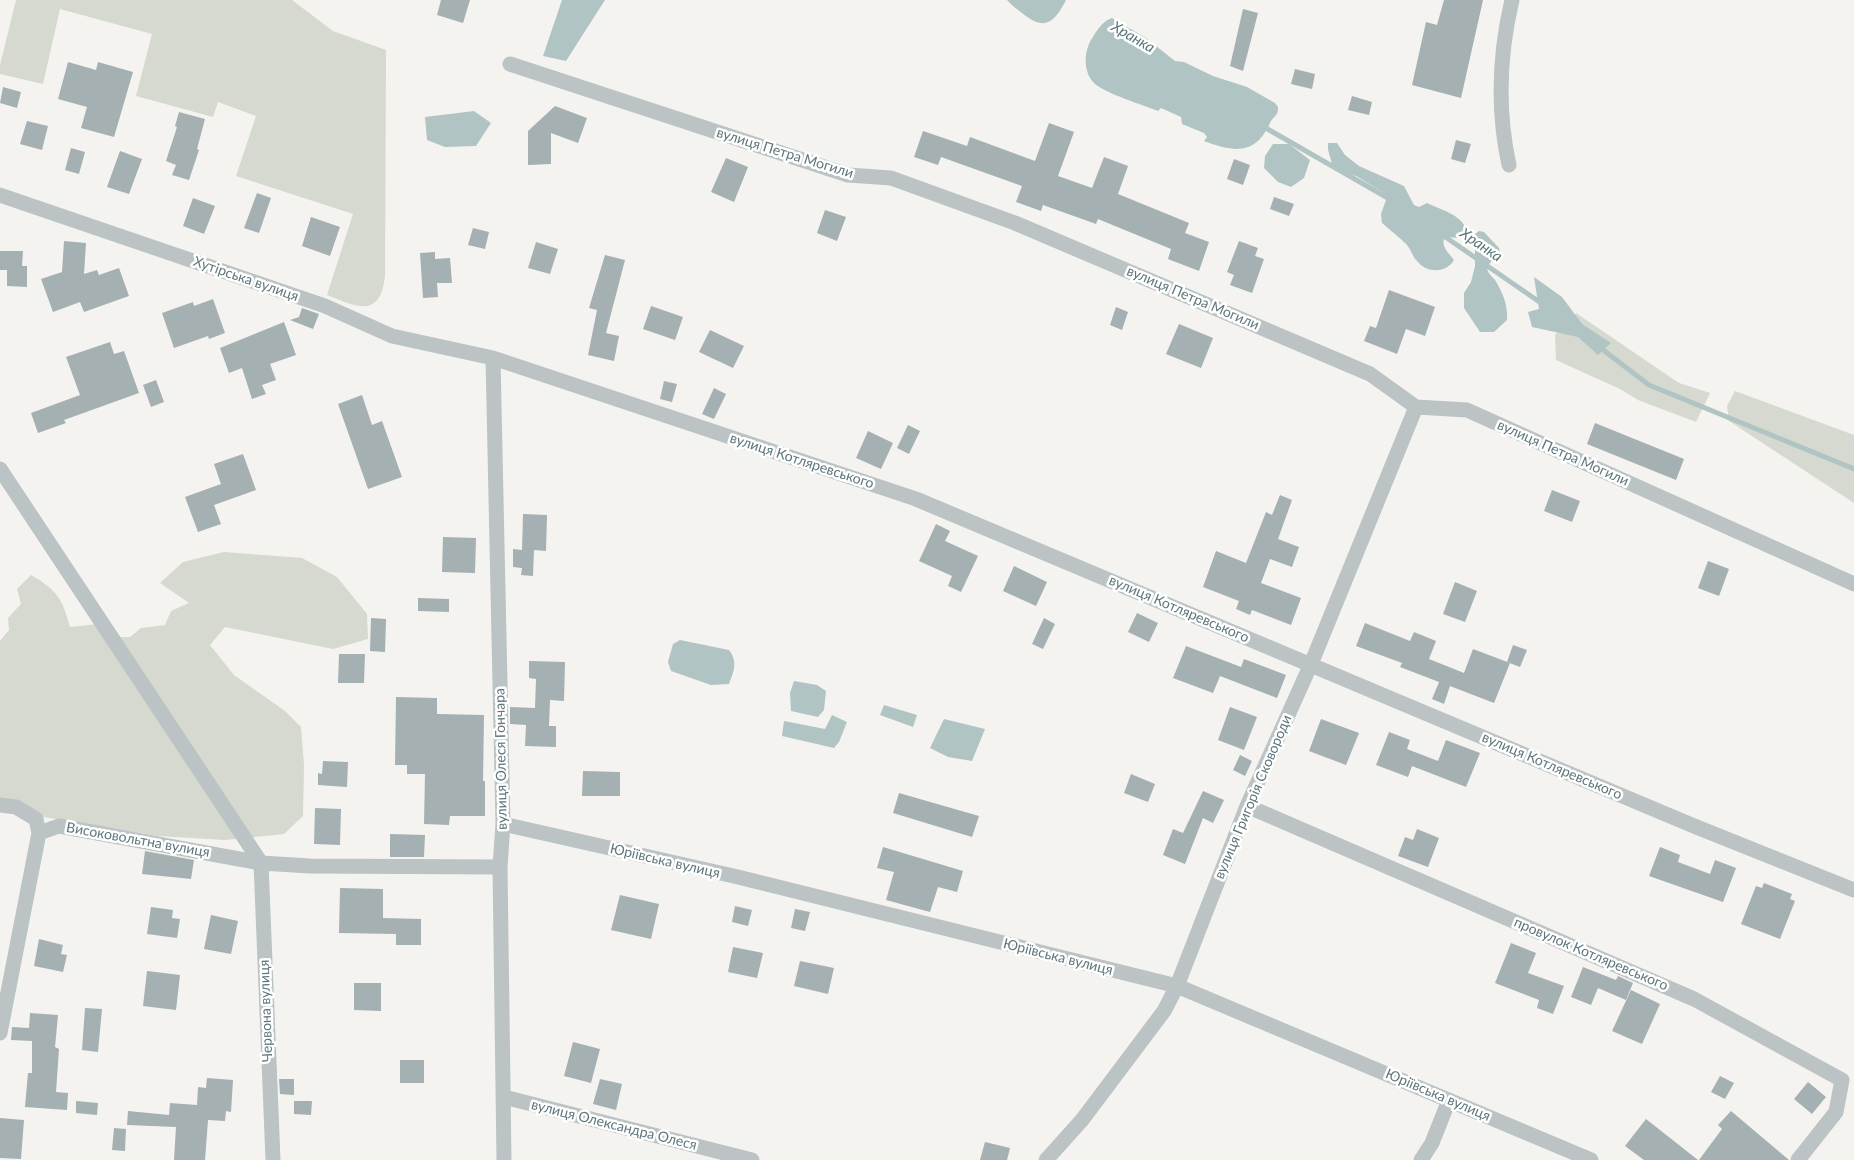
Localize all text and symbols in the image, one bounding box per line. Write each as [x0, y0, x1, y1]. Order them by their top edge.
water label: Хранка [1108, 17, 1158, 57]
street label: вулиця Петра Могили [715, 124, 855, 182]
water label: Хранка [1456, 224, 1506, 266]
street label: Хутірська вулиця [191, 253, 301, 305]
street label: вулиця Петра Могили [1124, 262, 1262, 334]
street label: вулиця Петра Могили [1495, 416, 1631, 490]
street label: вулиця Котляревського [728, 430, 876, 492]
street label: вулиця Котляревського [1107, 572, 1251, 646]
street label: вулиця Олеся Гончара [491, 688, 511, 830]
street label: вулиця Григорія Сковороди [1211, 712, 1295, 882]
street label: вулиця Котляревського [1480, 729, 1624, 803]
street label: Високовольтна вулиця [65, 819, 211, 861]
street label: Юріївська вулиця [608, 840, 722, 882]
street label: провулок Котляревського [1511, 914, 1671, 994]
street label: Юріївська вулиця [1002, 935, 1114, 979]
street label: Червона вулиця [256, 959, 276, 1063]
street label: Юріївська вулиця [1383, 1065, 1493, 1125]
street label: вулиця Олександра Олеся [529, 1096, 699, 1154]

